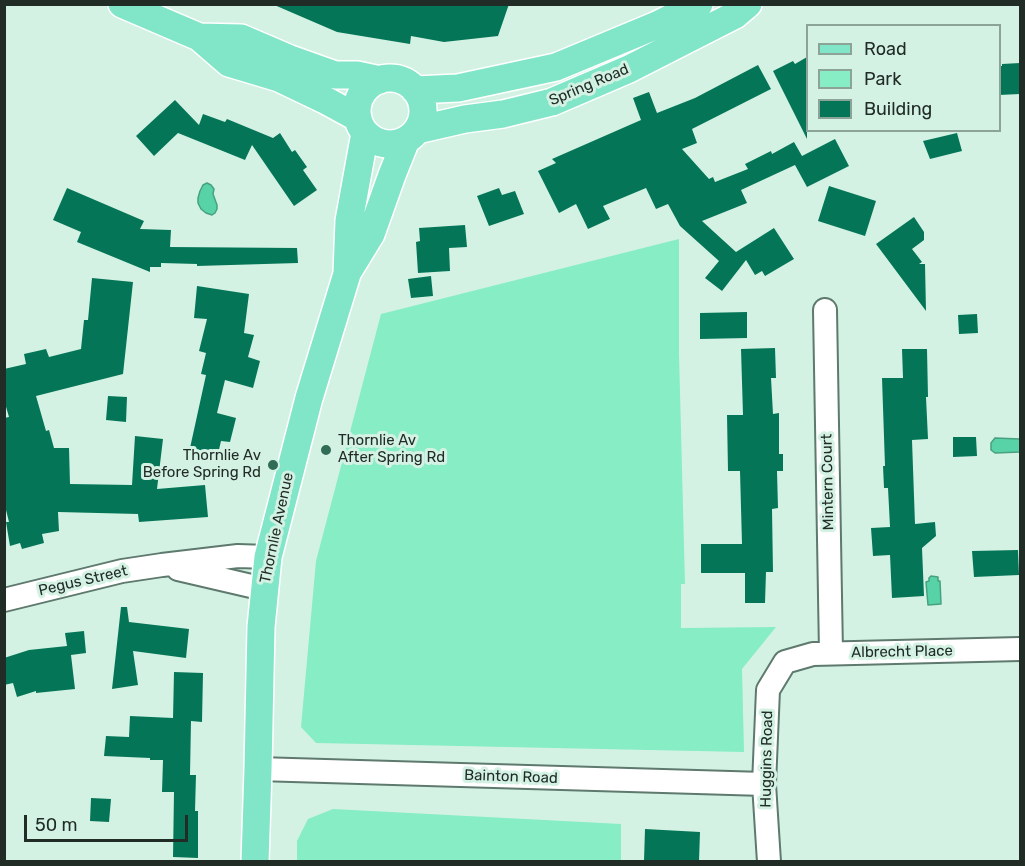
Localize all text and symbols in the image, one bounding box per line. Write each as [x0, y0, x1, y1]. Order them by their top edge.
legend [806, 24, 1001, 132]
text: Road [864, 38, 907, 60]
street label: Spring Road [546, 60, 632, 110]
text: Park [864, 68, 901, 90]
text: Building [864, 98, 932, 120]
place label: Thornlie Av After Spring Rd [338, 432, 445, 467]
street label: Mintern Court [818, 434, 838, 530]
marker: Thornlie Av After Spring Rd [319, 443, 333, 457]
place label: Thornlie Av Before Spring Rd [143, 447, 261, 482]
marker: Thornlie Av Before Spring Rd [266, 458, 280, 472]
street label: Thornlie Avenue [256, 471, 298, 585]
street label: Pegus Street [37, 562, 129, 600]
street label: Albrecht Place [851, 642, 953, 662]
street label: Huggins Road [757, 710, 777, 808]
street label: Bainton Road [464, 766, 558, 788]
scale bar [27, 803, 190, 841]
text: 50 m [35, 814, 78, 836]

